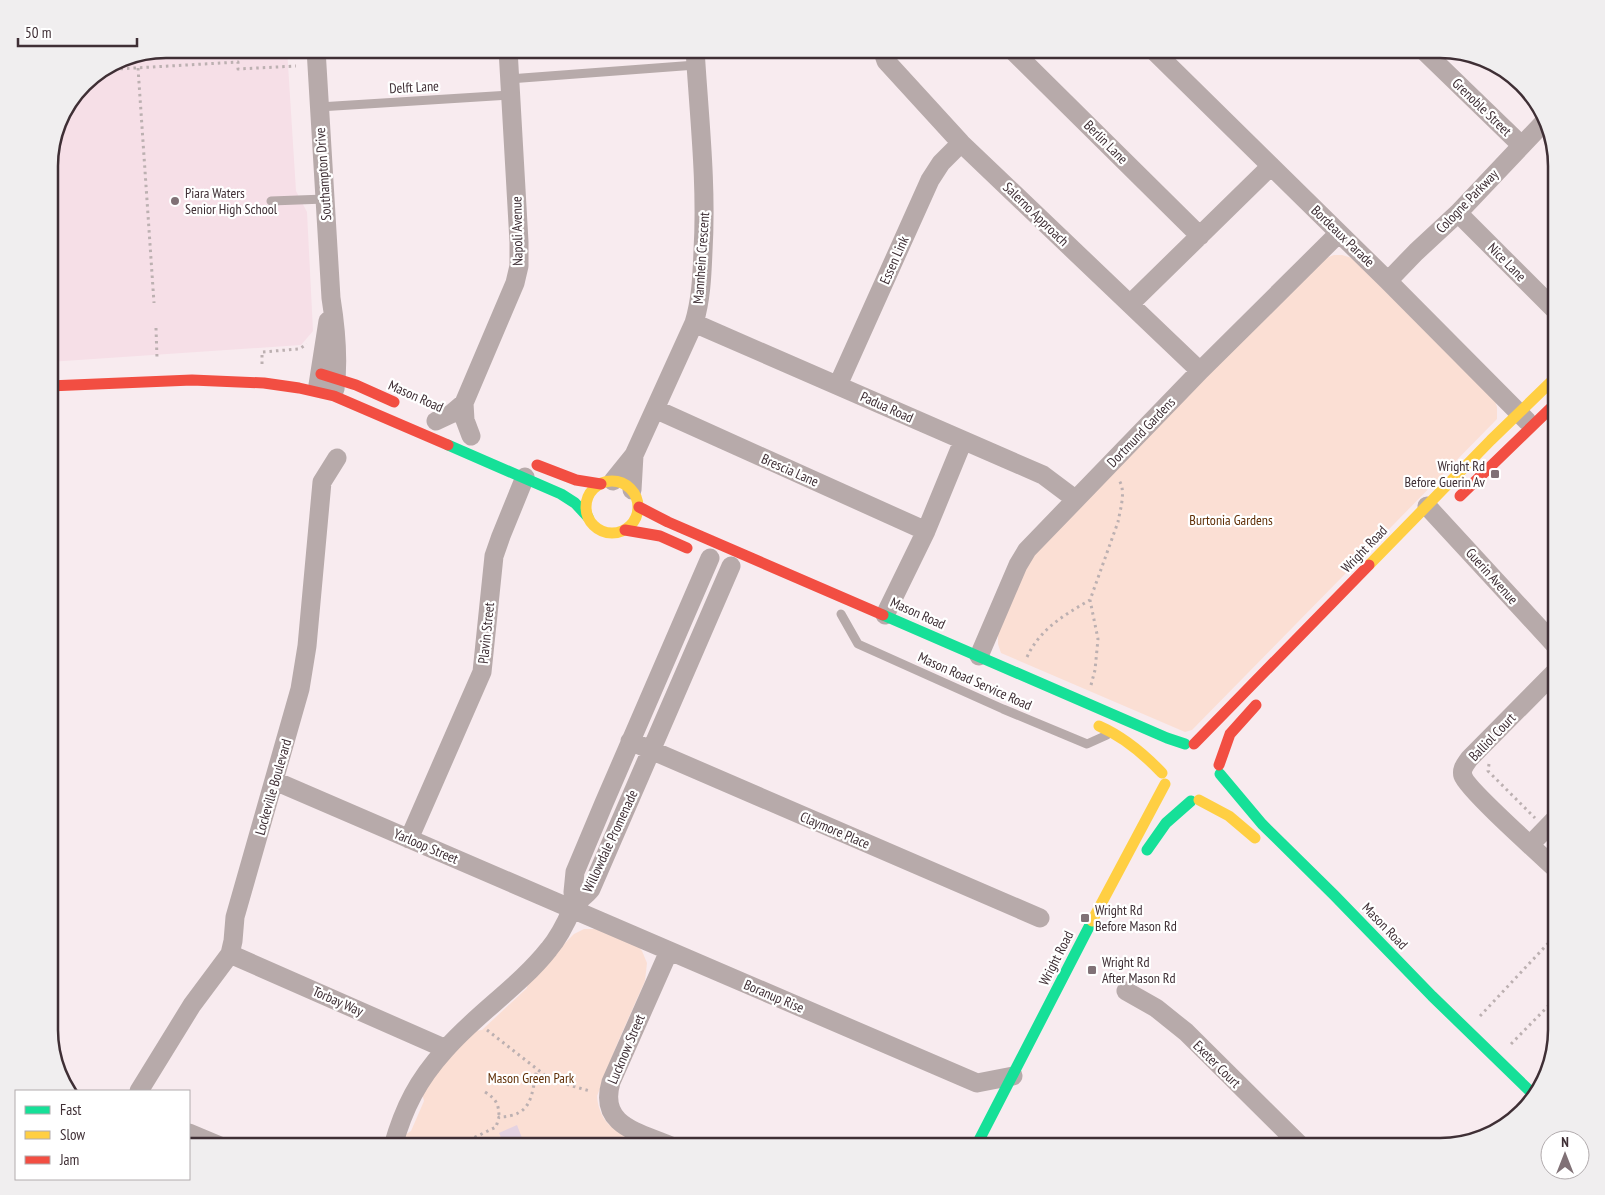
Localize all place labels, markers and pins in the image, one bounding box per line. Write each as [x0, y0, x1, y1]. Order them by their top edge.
place label: Piara Waters Senior High School [185, 184, 278, 218]
marker: Piara Waters Senior High School [169, 195, 181, 207]
place label: Wright Rd Before Guerin Av [1405, 457, 1486, 491]
marker: Wright Rd Before Guerin Av [1489, 468, 1501, 480]
place label: Wright Rd Before Mason Rd [1095, 901, 1177, 935]
marker: Wright Rd Before Mason Rd [1079, 912, 1091, 924]
place label: Wright Rd After Mason Rd [1102, 953, 1176, 987]
marker: Wright Rd After Mason Rd [1086, 964, 1098, 976]

